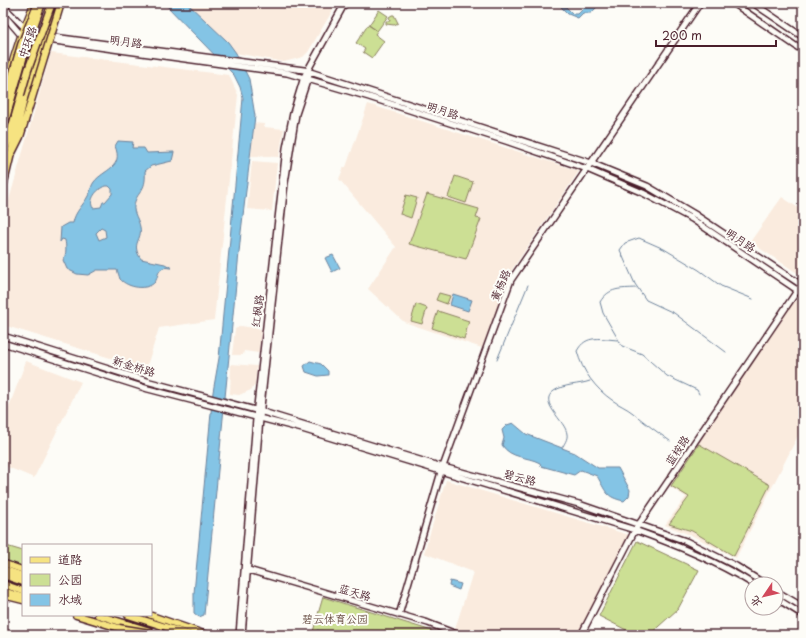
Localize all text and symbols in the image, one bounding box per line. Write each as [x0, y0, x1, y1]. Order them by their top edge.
scale bar [656, 22, 776, 48]
street label: 中环路 [13, 24, 41, 60]
text: 200 m [662, 26, 702, 44]
street label: 明月路 [108, 30, 144, 52]
street label: 明月路 [425, 97, 461, 123]
street label: 明月路 [723, 224, 759, 256]
street label: 黄杨路 [486, 266, 514, 304]
street label: 红枫路 [247, 294, 267, 328]
street label: 新金桥路 [110, 351, 158, 381]
street label: 蓝桉路 [661, 432, 693, 468]
street label: 碧云路 [502, 465, 538, 489]
legend [22, 544, 152, 616]
text: 道路 [58, 550, 82, 568]
text: 公园 [58, 570, 82, 588]
north arrow [744, 576, 784, 616]
street label: 蓝天路 [337, 579, 373, 605]
text: 水域 [58, 590, 82, 608]
text: 北 [745, 593, 766, 611]
park label: 碧云体育公园 [302, 610, 368, 627]

